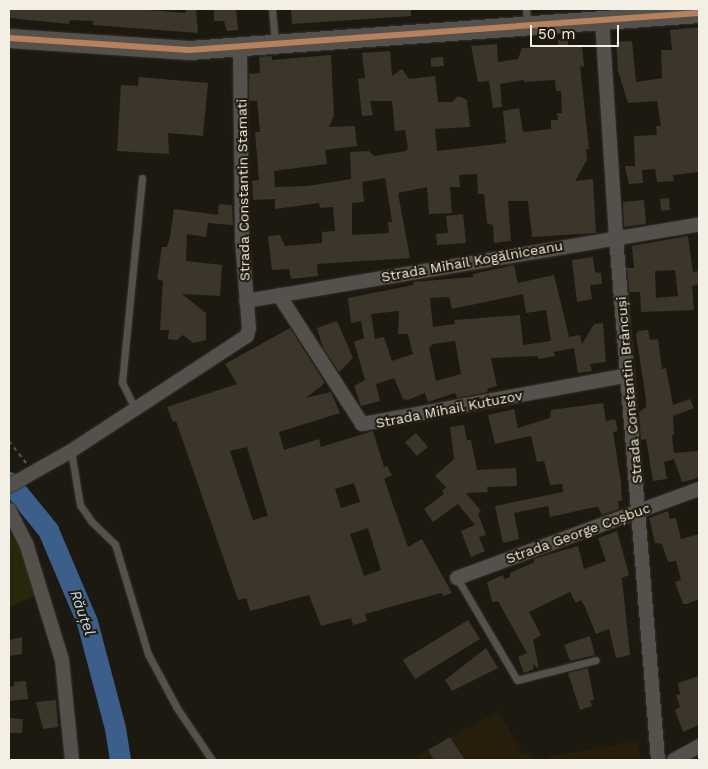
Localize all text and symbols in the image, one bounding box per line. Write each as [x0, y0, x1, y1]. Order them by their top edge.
scale bar [533, 15, 622, 47]
text: 50 m [538, 25, 575, 43]
street label: Strada Constantin Stamati [233, 99, 253, 281]
street label: Strada Mihail Kogălniceanu [379, 237, 565, 285]
street label: Strada Constantin Brâncuși [612, 296, 646, 484]
street label: Strada Mihail Kutuzov [374, 386, 524, 432]
street label: Strada George Coșbuc [503, 499, 653, 567]
water label: Răuțel [66, 588, 98, 638]

